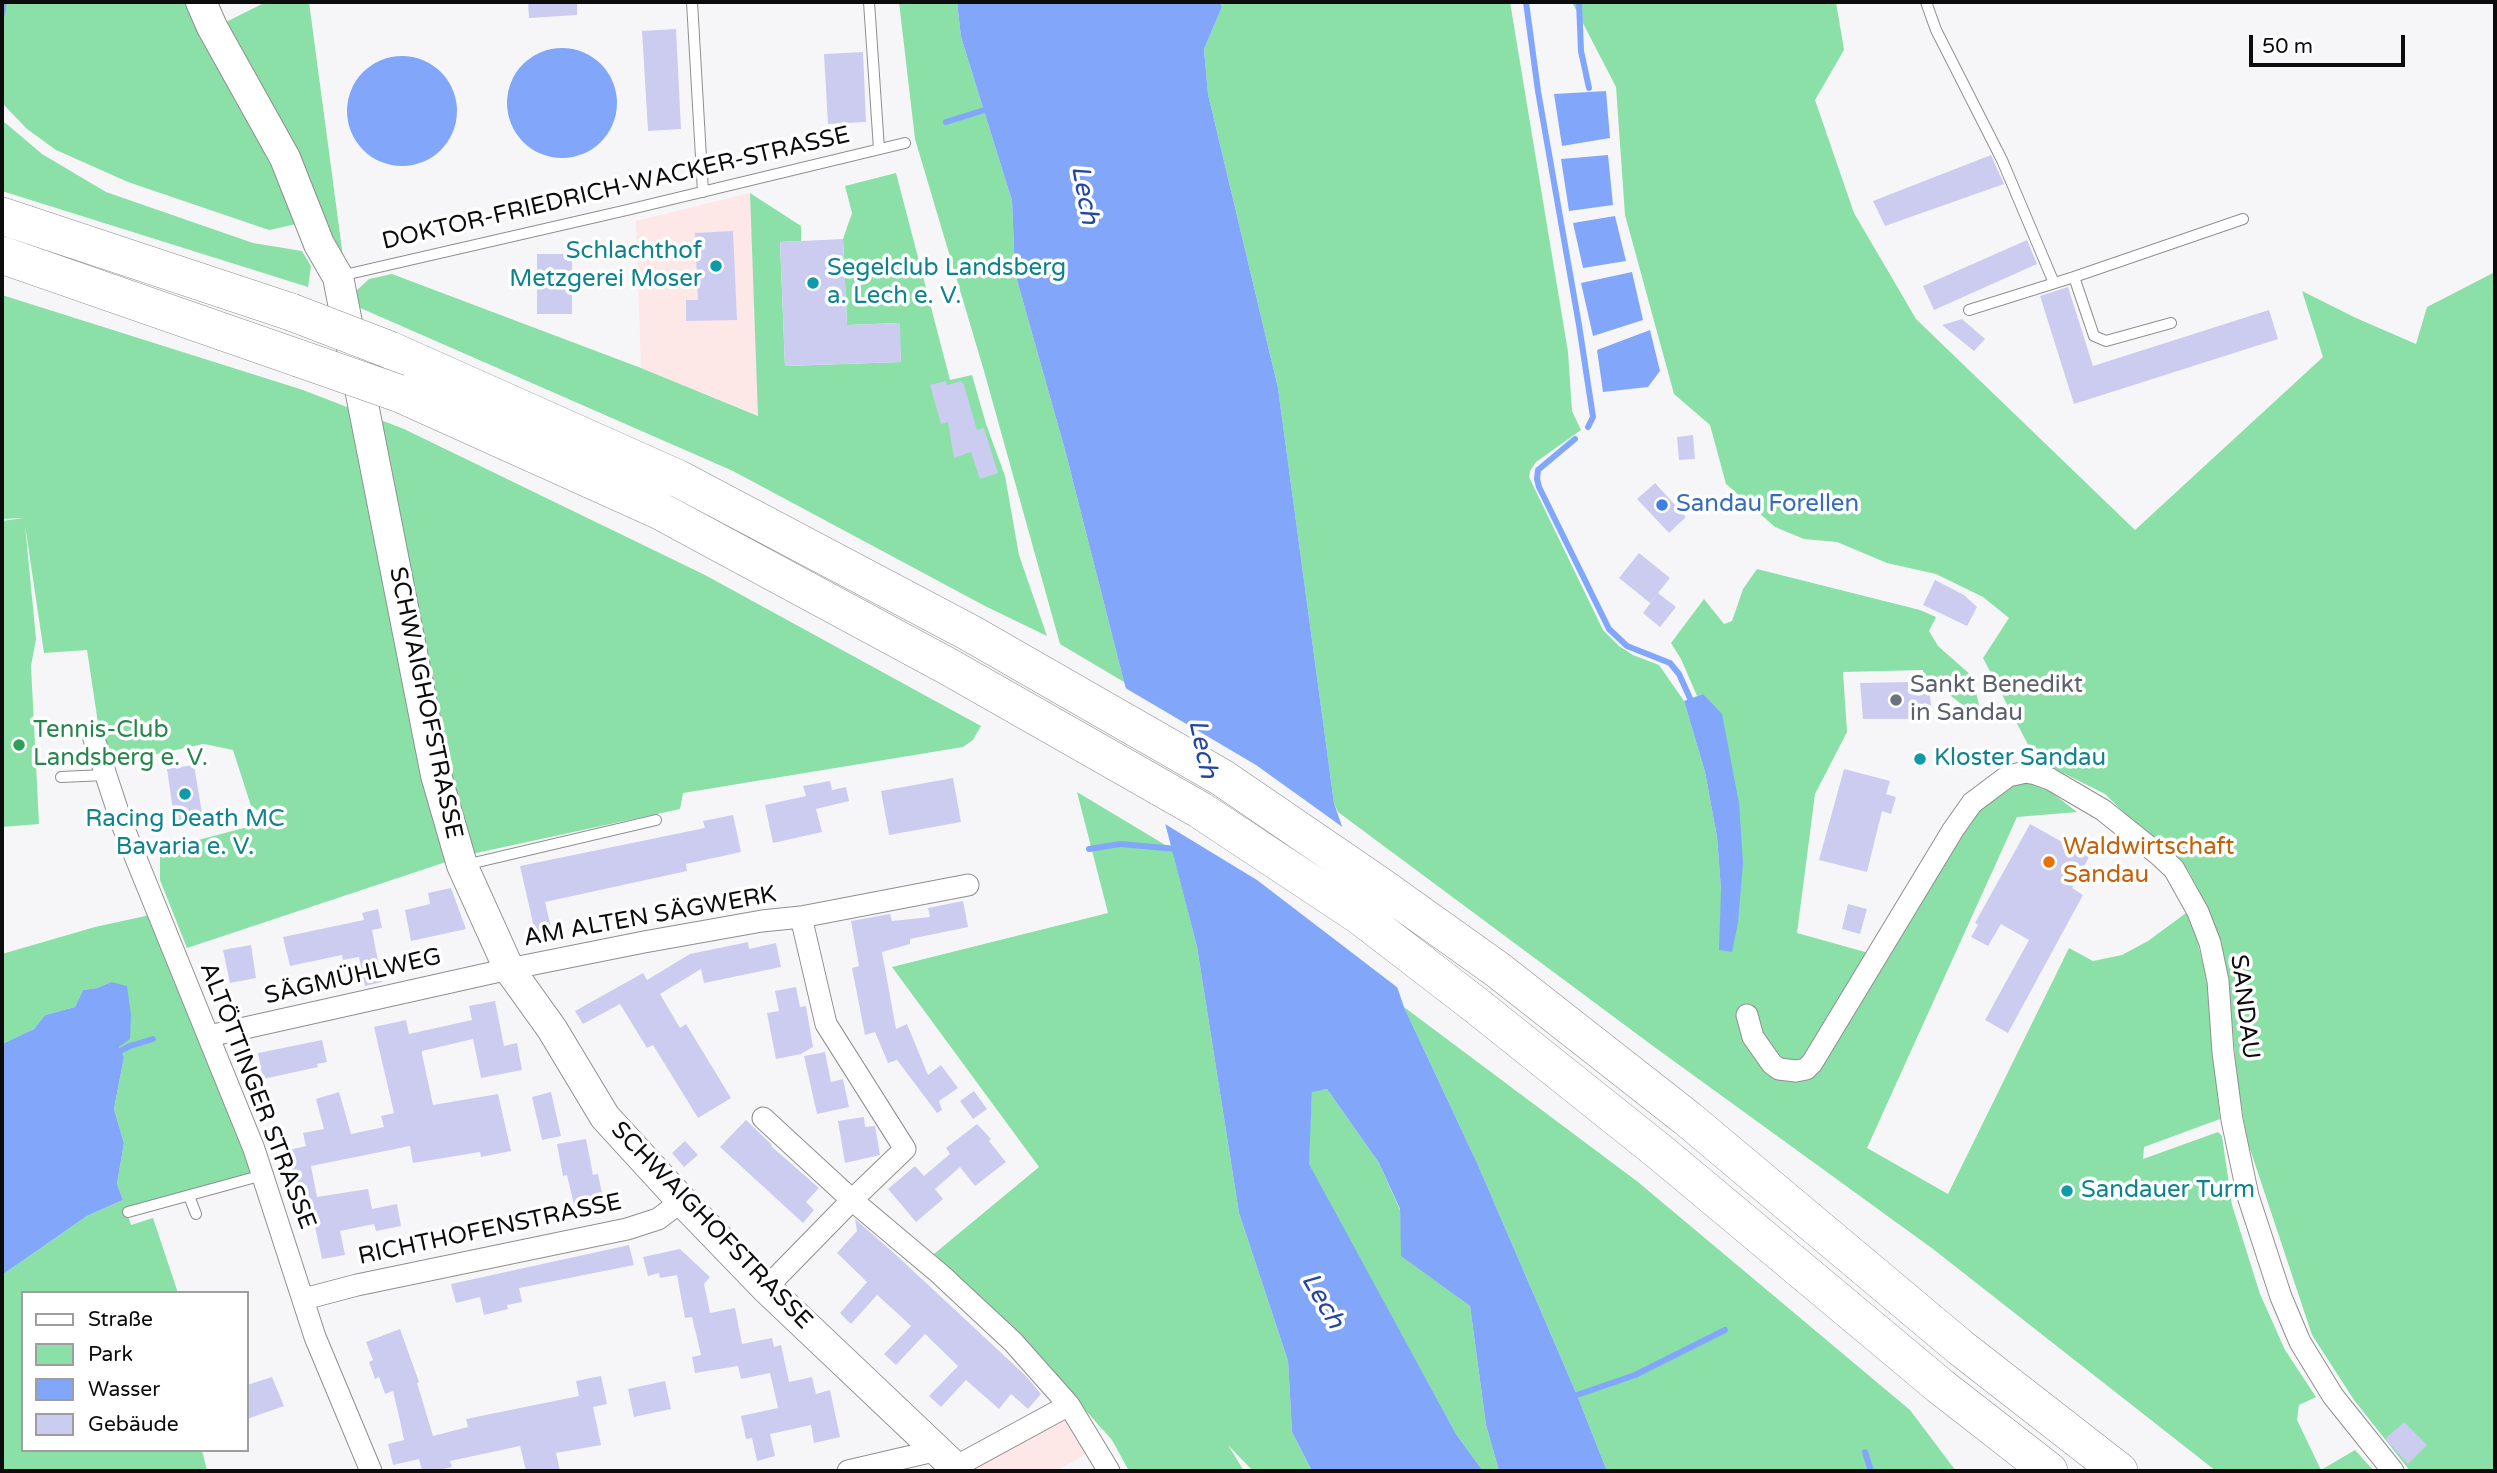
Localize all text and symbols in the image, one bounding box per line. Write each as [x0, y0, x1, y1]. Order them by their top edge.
scale bar [2252, 21, 2408, 65]
text: 50 m [2262, 34, 2313, 59]
street label: DOKTOR-FRIEDRICH-WACKER-STRASSE [379, 121, 853, 257]
water label: Lech [1063, 163, 1105, 227]
place label: Schlachthof Metzgerei Moser [509, 238, 702, 294]
place label: Segelclub Landsberg a. Lech e. V. [827, 255, 1066, 311]
marker: Schlachthof Metzgerei Moser [708, 258, 724, 274]
marker: Segelclub Landsberg a. Lech e. V. [805, 275, 821, 291]
place label: Sandau Forellen [1676, 491, 1859, 519]
marker: Sandau Forellen [1654, 497, 1670, 513]
street label: SCHWAIGHOFSTRASSE [382, 564, 468, 842]
place label: Sankt Benedikt in Sandau [1910, 672, 2083, 728]
marker: Sankt Benedikt in Sandau [1888, 692, 1904, 708]
place label: Tennis-Club Landsberg e. V. [33, 717, 208, 773]
water label: Lech [1181, 717, 1223, 781]
marker: Tennis-Club Landsberg e. V. [11, 737, 27, 753]
place label: Kloster Sandau [1934, 745, 2106, 773]
marker: Kloster Sandau [1912, 751, 1928, 767]
marker: Racing Death MC Bavaria e. V. [177, 786, 193, 802]
place label: Racing Death MC Bavaria e. V. [85, 806, 285, 862]
place label: Waldwirtschaft Sandau [2063, 834, 2234, 890]
marker: Waldwirtschaft Sandau [2041, 854, 2057, 870]
street label: AM ALTEN SÄGWERK [521, 881, 779, 953]
street label: SÄGMÜHLWEG [262, 943, 444, 1011]
street label: SANDAU [2223, 953, 2265, 1061]
street label: ALTÖTTINGER STRASSE [193, 959, 321, 1233]
street label: SCHWAIGHOFSTRASSE [604, 1116, 818, 1336]
place label: Sandauer Turm [2081, 1177, 2255, 1205]
marker: Sandauer Turm [2059, 1183, 2075, 1199]
street label: RICHTHOFENSTRASSE [356, 1188, 624, 1272]
water label: Lech [1294, 1267, 1350, 1335]
legend [21, 1291, 248, 1452]
text: Straße [88, 1307, 153, 1332]
text: Park [88, 1342, 133, 1367]
text: Wasser [88, 1377, 160, 1402]
text: Gebäude [88, 1412, 179, 1437]

